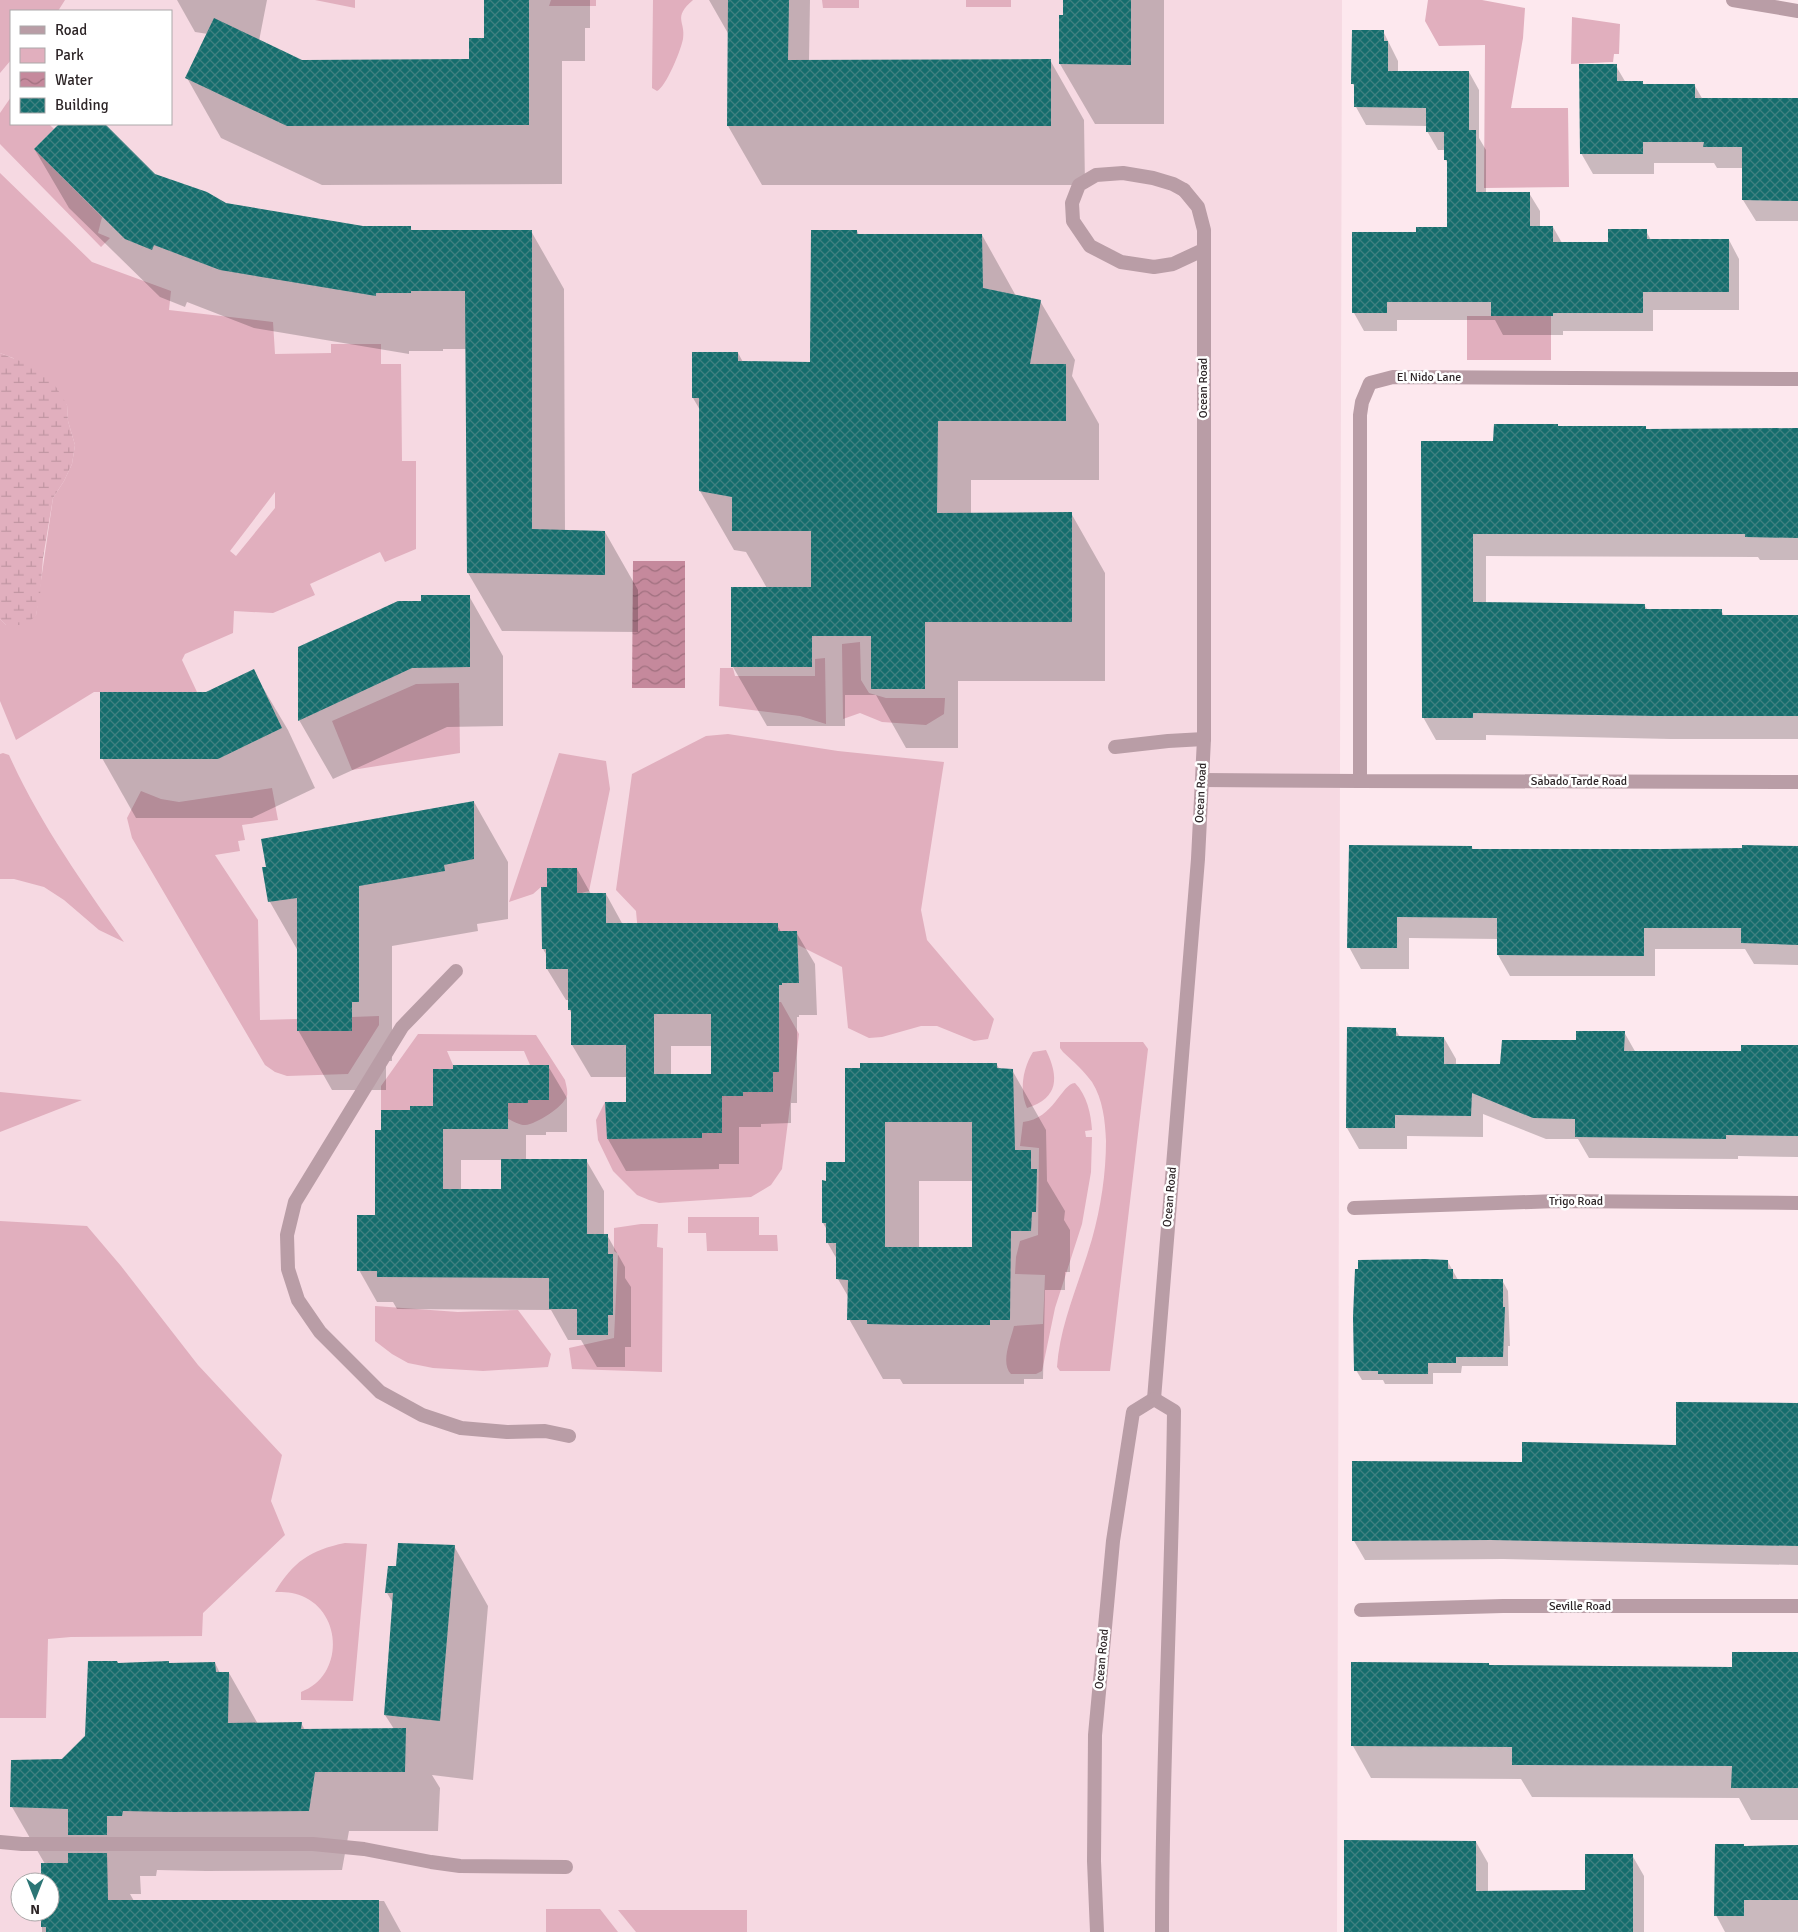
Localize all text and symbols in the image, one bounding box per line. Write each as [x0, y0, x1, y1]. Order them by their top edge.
legend [10, 10, 172, 125]
text: Road [55, 21, 87, 39]
text: Park [55, 46, 84, 64]
text: Water [55, 71, 93, 89]
text: Building [55, 96, 109, 114]
street label: Ocean Road [1196, 358, 1211, 418]
street label: El Nido Lane [1397, 370, 1461, 385]
street label: Ocean Road [1192, 762, 1210, 824]
street label: Sabado Tarde Road [1531, 774, 1627, 789]
street label: Ocean Road [1160, 1166, 1180, 1228]
street label: Trigo Road [1549, 1194, 1603, 1209]
street label: Seville Road [1549, 1599, 1611, 1614]
street label: Ocean Road [1092, 1628, 1112, 1690]
north arrow [10, 1872, 60, 1922]
text: N [30, 1901, 40, 1918]

